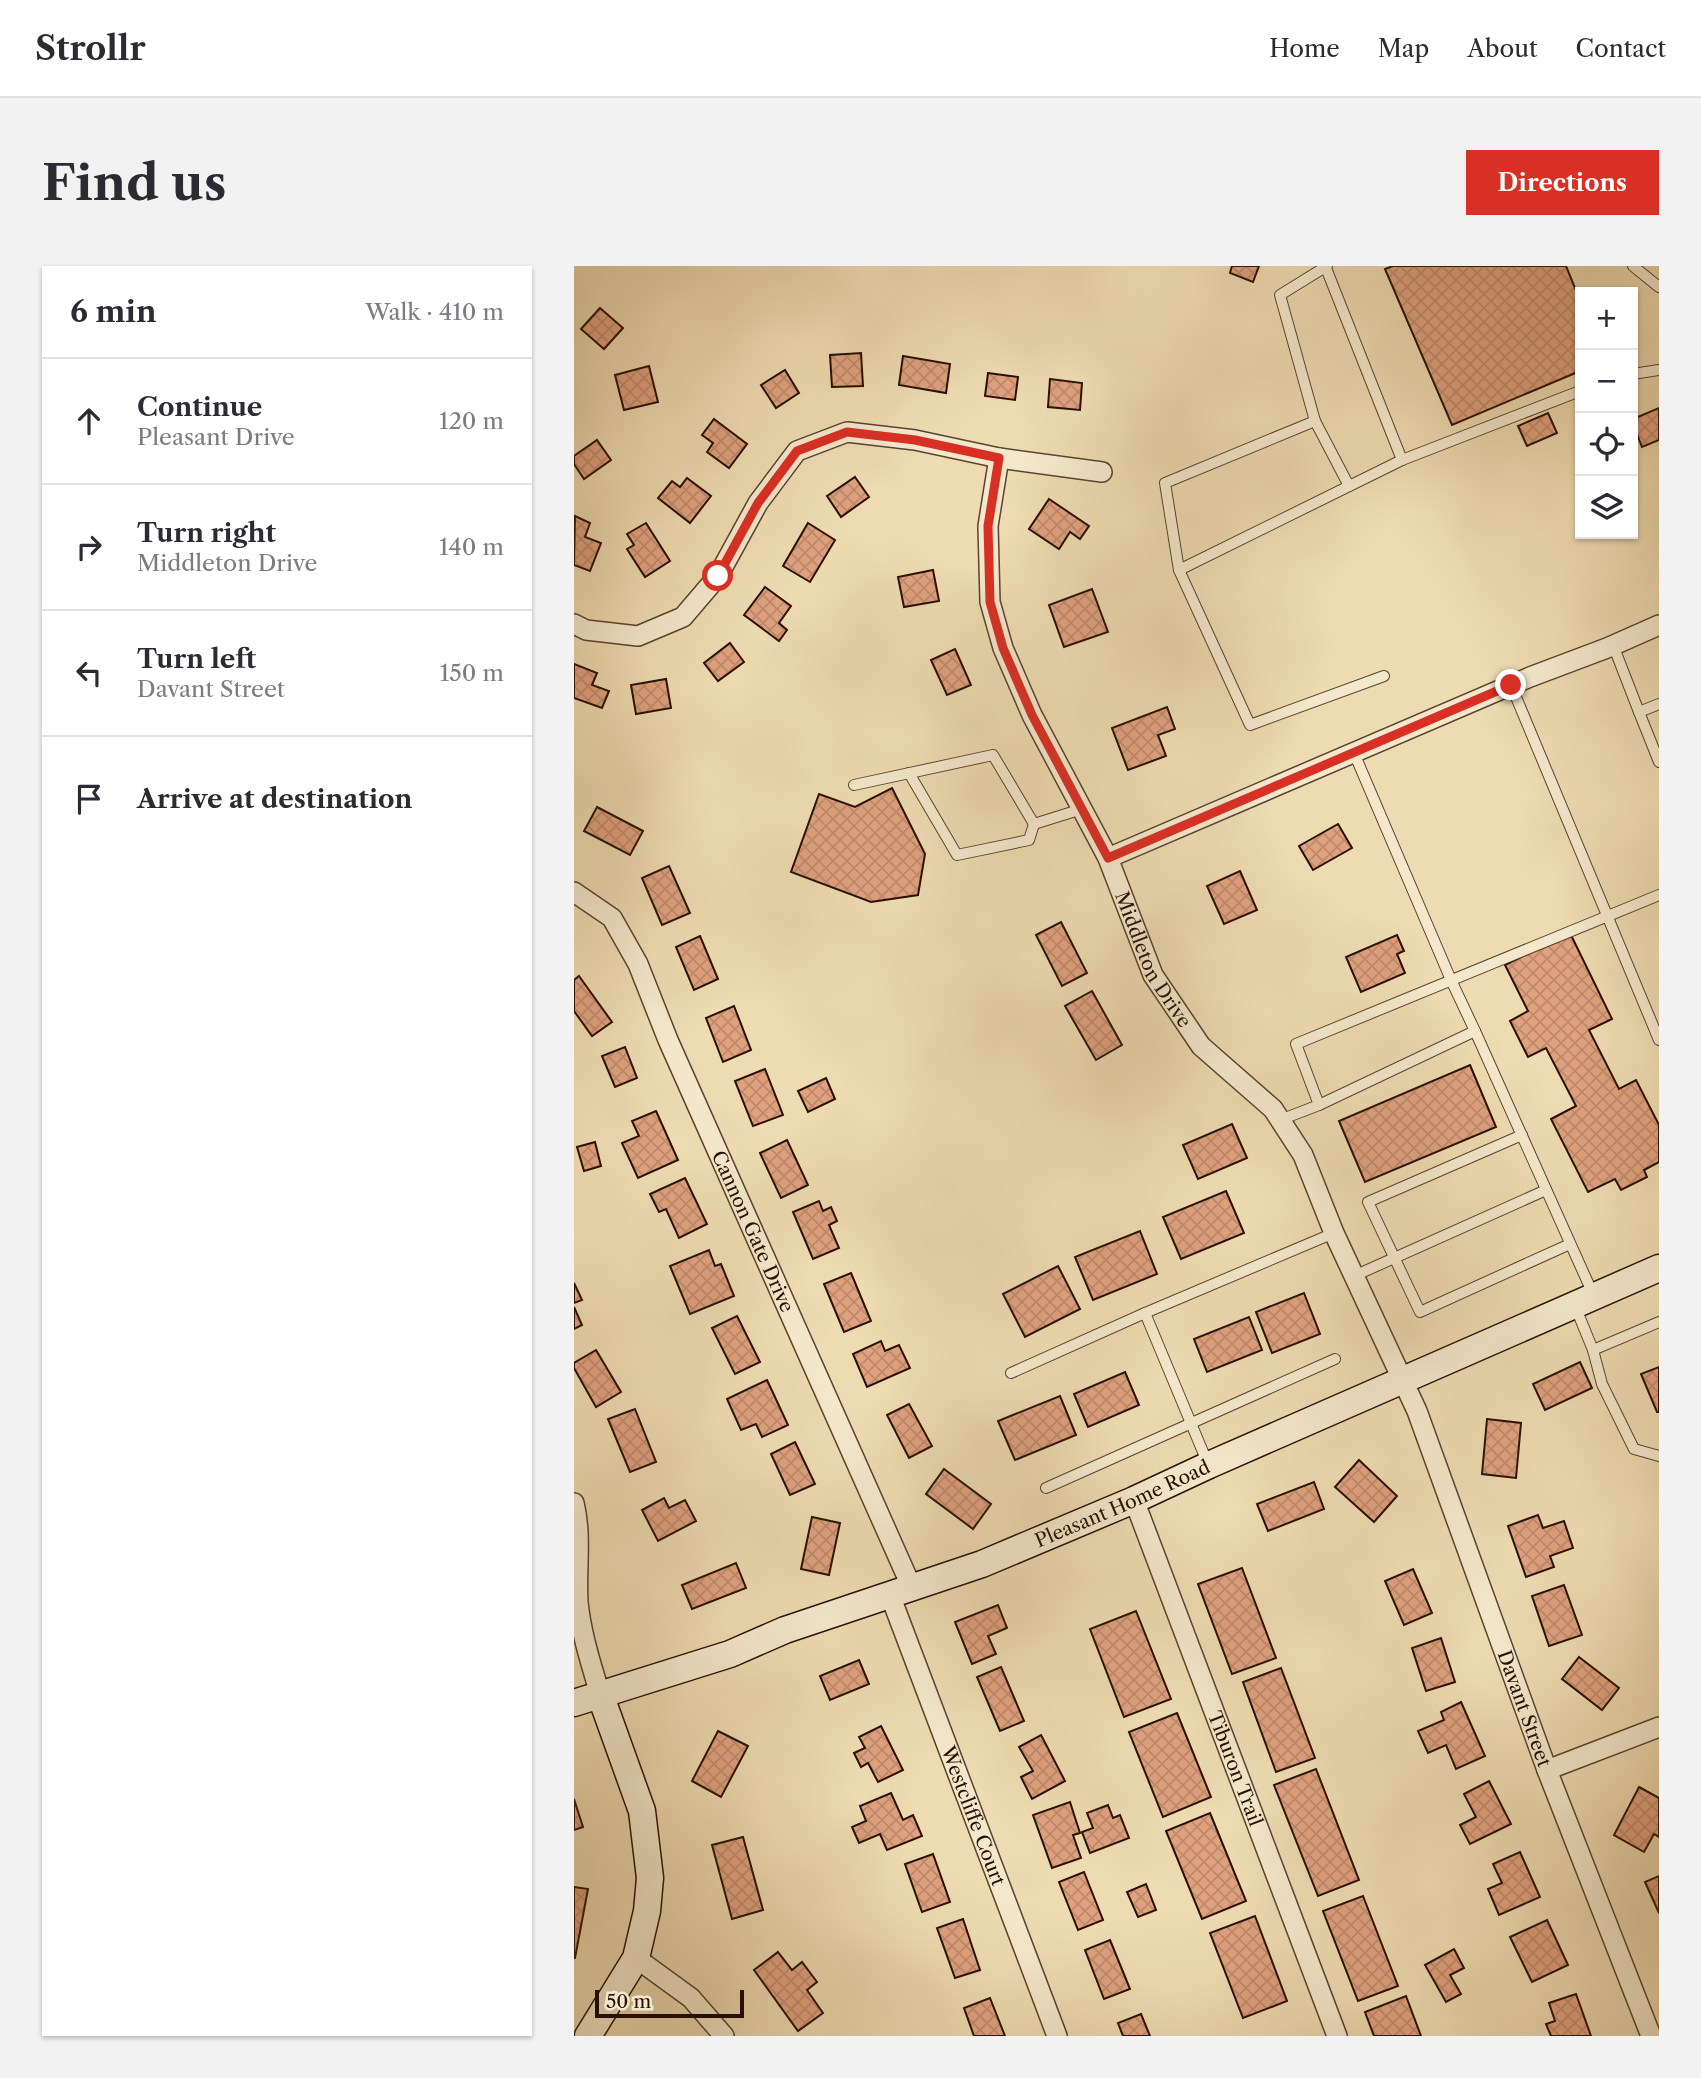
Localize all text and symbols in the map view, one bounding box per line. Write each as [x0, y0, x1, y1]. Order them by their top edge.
text: Strollr [35, 28, 146, 69]
text: Home [1269, 34, 1340, 63]
text: Map [1378, 34, 1429, 63]
text: About [1467, 34, 1538, 63]
text: Contact [1576, 34, 1666, 63]
button: Directions [1466, 150, 1659, 215]
text: Find us [42, 152, 226, 213]
map controls [1575, 287, 1638, 539]
button: + [1575, 287, 1638, 350]
text: 6 min [70, 293, 157, 330]
text: Walk · 410 m [365, 298, 504, 326]
button: − [1575, 350, 1638, 413]
text: Continue [137, 391, 262, 423]
icon: ahead [70, 402, 108, 440]
text: 120 m [439, 407, 504, 435]
button: locate [1575, 413, 1638, 476]
text: Pleasant Drive [137, 423, 295, 451]
button: layers [1575, 476, 1638, 539]
text: Turn right [137, 517, 276, 549]
icon: right [70, 528, 108, 566]
text: 140 m [439, 533, 504, 561]
text: Middleton Drive [137, 549, 317, 577]
route start [702, 560, 733, 591]
text: Turn left [137, 643, 256, 675]
icon: left [70, 654, 108, 692]
text: 150 m [440, 659, 504, 687]
route end [1495, 669, 1526, 700]
text: Davant Street [137, 675, 285, 703]
icon: arrive [70, 780, 108, 818]
text: Arrive at destination [137, 783, 412, 815]
street label: Middleton Drive [1110, 888, 1196, 1032]
street label: Cannon Gate Drive [707, 1147, 799, 1316]
street label: Pleasant Home Road [1031, 1455, 1214, 1552]
street label: Davant Street [1493, 1647, 1556, 1770]
street label: Tiburon Trail [1203, 1708, 1268, 1830]
street label: Westcliffe Court [936, 1742, 1011, 1889]
scale bar [595, 1987, 744, 2019]
text: 50 m [606, 1990, 651, 2013]

